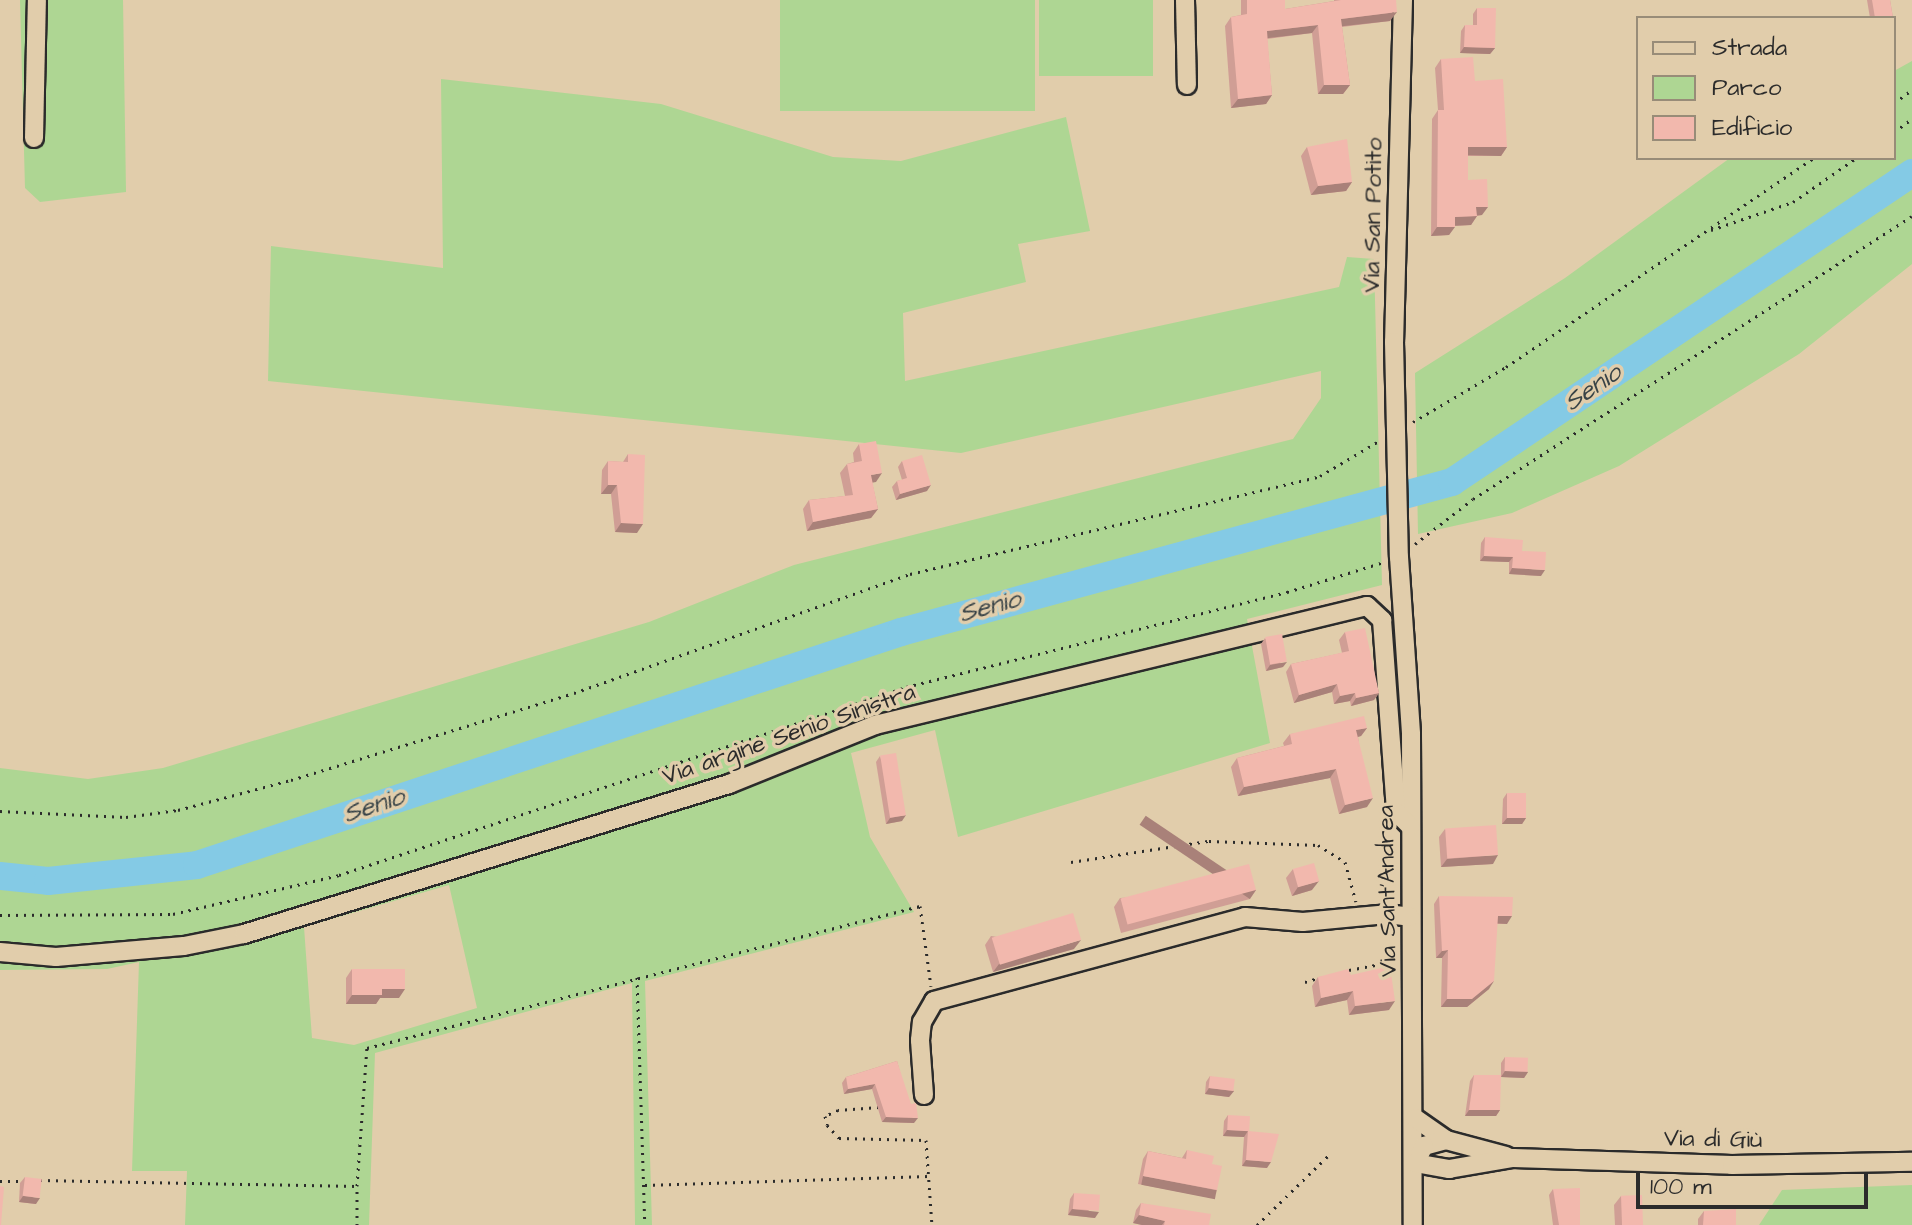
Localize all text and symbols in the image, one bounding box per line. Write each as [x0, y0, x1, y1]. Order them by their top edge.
legend [1636, 16, 1896, 160]
text: Strada [1712, 31, 1787, 65]
text: Parco [1712, 71, 1781, 105]
text: Edificio [1712, 111, 1792, 145]
street label: Via San Potito [1358, 137, 1390, 293]
water label: Senio [1558, 358, 1628, 418]
water label: Senio [956, 584, 1024, 630]
street label: Via argine Senio Sinistra [659, 678, 919, 792]
water label: Senio [340, 782, 408, 830]
street label: Via Sant'Andrea [1372, 805, 1404, 977]
street label: Via di Giù [1664, 1125, 1762, 1155]
scale bar [1640, 1157, 1872, 1207]
text: 100 m [1650, 1170, 1712, 1204]

